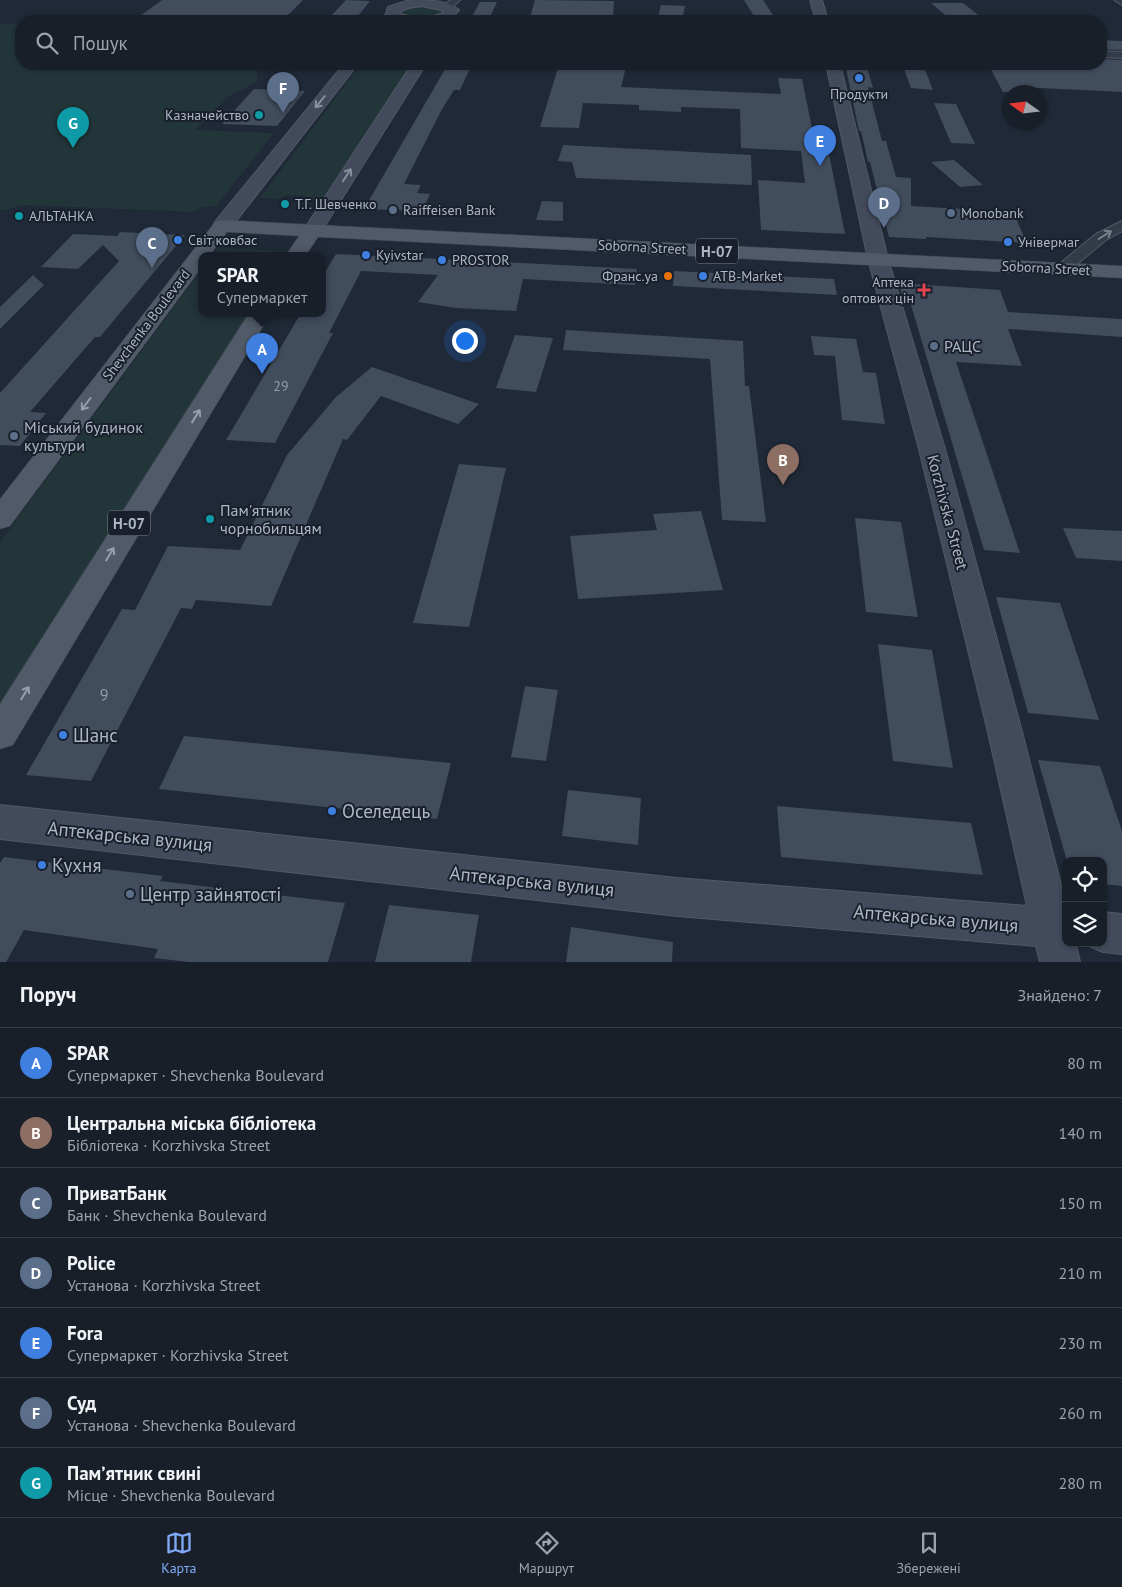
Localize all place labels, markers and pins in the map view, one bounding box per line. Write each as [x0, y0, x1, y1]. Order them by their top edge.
pin: F [267, 72, 299, 113]
marker: Продукти [853, 72, 865, 84]
place label: Продукти [830, 85, 888, 103]
place label: Казначейство [165, 106, 249, 124]
pin: G [57, 107, 89, 148]
marker: Казначейство [253, 109, 265, 121]
pin: E [804, 125, 836, 166]
pin: D [868, 187, 900, 228]
place label: Т.Г. Шевченко [295, 195, 377, 213]
marker: Т.Г. Шевченко [279, 198, 291, 210]
place label: Raiffeisen Bank [403, 201, 496, 219]
marker: Raiffeisen Bank [387, 204, 399, 216]
place label: Monobank [961, 204, 1024, 222]
place label: АЛЬТАНКА [29, 207, 94, 225]
marker: Monobank [945, 207, 957, 219]
marker: АЛЬТАНКА [13, 210, 25, 222]
pin: C [136, 227, 168, 268]
place label: Світ ковбас [188, 231, 257, 249]
place label: Універмаг [1018, 233, 1080, 251]
marker: Світ ковбас [172, 234, 184, 246]
marker: Універмаг [1002, 236, 1014, 248]
place label: Kyivstar [376, 246, 423, 264]
marker: Kyivstar [360, 249, 372, 261]
place label: PROSTOR [452, 251, 510, 269]
marker: PROSTOR [436, 254, 448, 266]
place label: Франс.уа [602, 267, 658, 285]
place label: ATB-Market [713, 267, 783, 285]
marker: Франс.уа [662, 270, 674, 282]
marker: ATB-Market [697, 270, 709, 282]
place label: Аптека оптових цін [842, 273, 914, 307]
marker: Аптека оптових цін [918, 284, 930, 296]
pin: A [246, 333, 278, 374]
place label: РАЦС [944, 336, 981, 356]
marker: РАЦС [928, 340, 940, 352]
place label: Міський будинок культури [24, 417, 143, 455]
marker: Міський будинок культури [8, 430, 20, 442]
pin: B [767, 444, 799, 485]
place label: Пам'ятник чорнобильцям [220, 500, 322, 538]
marker: Пам'ятник чорнобильцям [204, 513, 216, 525]
place label: Шанс [73, 723, 118, 747]
marker: Шанс [57, 729, 69, 741]
place label: Оселедець [342, 799, 430, 823]
marker: Оселедець [326, 805, 338, 817]
place label: Кухня [52, 853, 101, 877]
marker: Кухня [36, 859, 48, 871]
place label: Центр зайнятості [140, 882, 281, 906]
marker: Центр зайнятості [124, 888, 136, 900]

